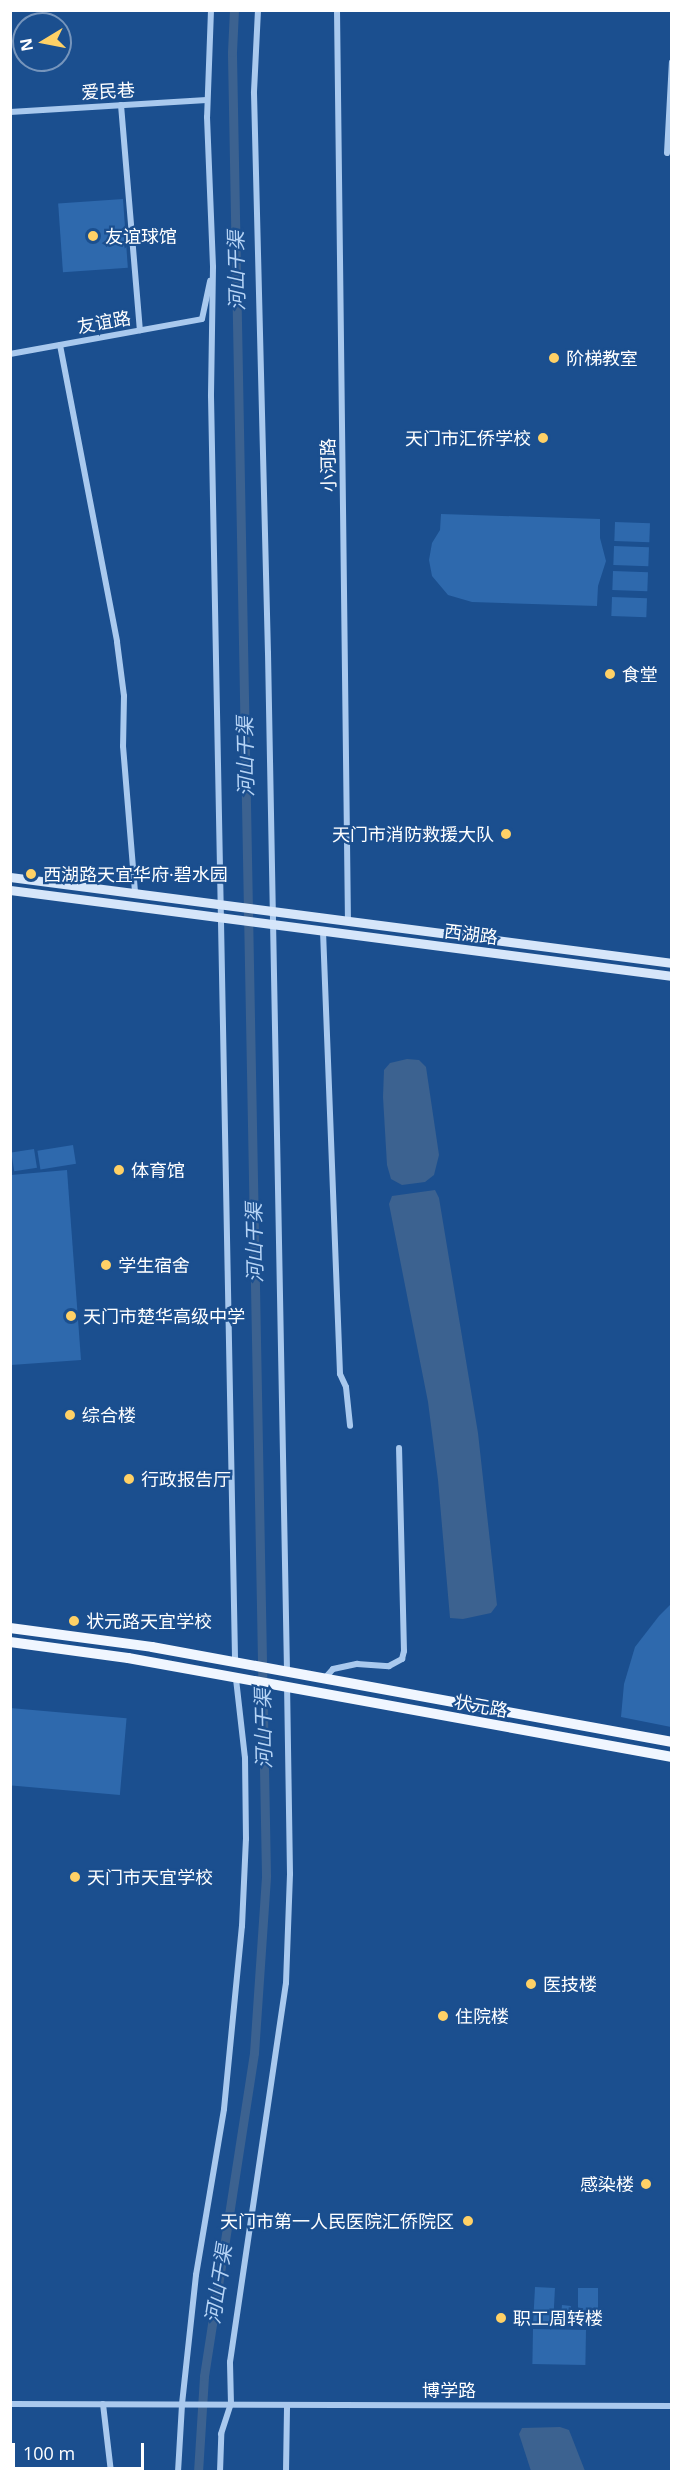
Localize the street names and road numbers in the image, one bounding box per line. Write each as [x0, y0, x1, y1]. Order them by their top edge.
street label: 爱民巷 [80, 79, 136, 103]
street label: 友谊路 [76, 307, 132, 337]
street label: 小河路 [317, 438, 339, 492]
street label: 西湖路 [443, 920, 499, 948]
street label: 状元路 [453, 1691, 509, 1721]
street label: 博学路 [422, 2379, 476, 2401]

